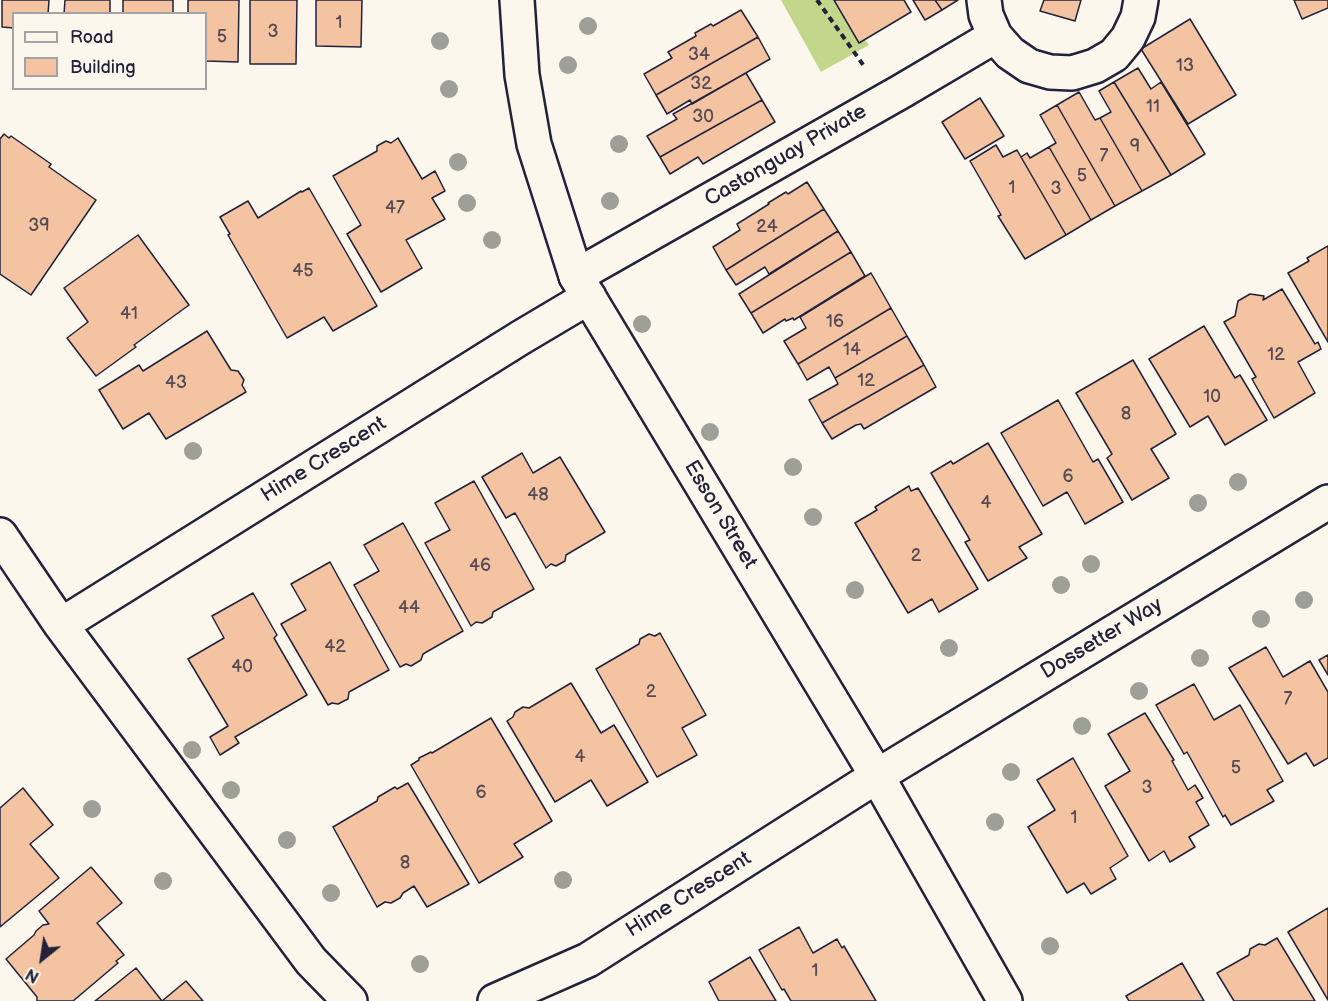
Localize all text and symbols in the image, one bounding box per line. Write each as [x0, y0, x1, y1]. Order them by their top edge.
legend [12, 12, 207, 90]
house number: 1 [336, 12, 342, 34]
house number: 3 [267, 21, 279, 43]
house number: 5 [217, 26, 227, 48]
text: Road [70, 27, 114, 48]
house number: 34 [688, 44, 710, 66]
house number: 13 [1176, 55, 1194, 77]
text: Building [70, 57, 136, 78]
house number: 32 [690, 73, 712, 95]
house number: 11 [1146, 96, 1160, 118]
street label: Castonguay Private [701, 99, 871, 213]
house number: 30 [692, 106, 714, 128]
house number: 9 [1130, 136, 1140, 158]
house number: 7 [1100, 145, 1108, 167]
house number: 5 [1077, 165, 1087, 187]
house number: 1 [1009, 177, 1015, 199]
house number: 3 [1050, 178, 1062, 200]
house number: 47 [385, 197, 405, 219]
house number: 39 [28, 215, 50, 237]
house number: 24 [756, 216, 778, 238]
house number: 45 [292, 260, 314, 282]
house number: 41 [120, 303, 138, 325]
house number: 16 [826, 311, 844, 333]
house number: 14 [843, 339, 861, 361]
house number: 12 [1267, 344, 1285, 366]
house number: 12 [857, 370, 875, 392]
house number: 43 [165, 372, 187, 394]
house number: 10 [1203, 386, 1221, 408]
house number: 8 [1121, 403, 1131, 425]
street label: Hime Crescent [257, 412, 391, 508]
street label: Esson Street [678, 456, 762, 574]
house number: 6 [1063, 466, 1073, 488]
house number: 48 [527, 484, 549, 506]
house number: 4 [981, 492, 991, 514]
house number: 2 [911, 545, 921, 567]
house number: 46 [469, 555, 491, 577]
street label: Dossetter Way [1037, 593, 1167, 685]
house number: 44 [398, 597, 420, 619]
house number: 42 [324, 636, 346, 658]
house number: 40 [231, 656, 253, 678]
house number: 2 [646, 681, 656, 703]
house number: 7 [1284, 688, 1292, 710]
house number: 4 [575, 746, 585, 768]
house number: 5 [1231, 757, 1241, 779]
house number: 3 [1141, 777, 1153, 799]
house number: 6 [476, 782, 486, 804]
house number: 1 [1071, 807, 1077, 829]
street label: Hime Crescent [622, 847, 756, 943]
house number: 8 [400, 852, 410, 874]
north arrow [12, 929, 72, 989]
house number: 1 [812, 960, 818, 982]
text: N [23, 964, 43, 986]

